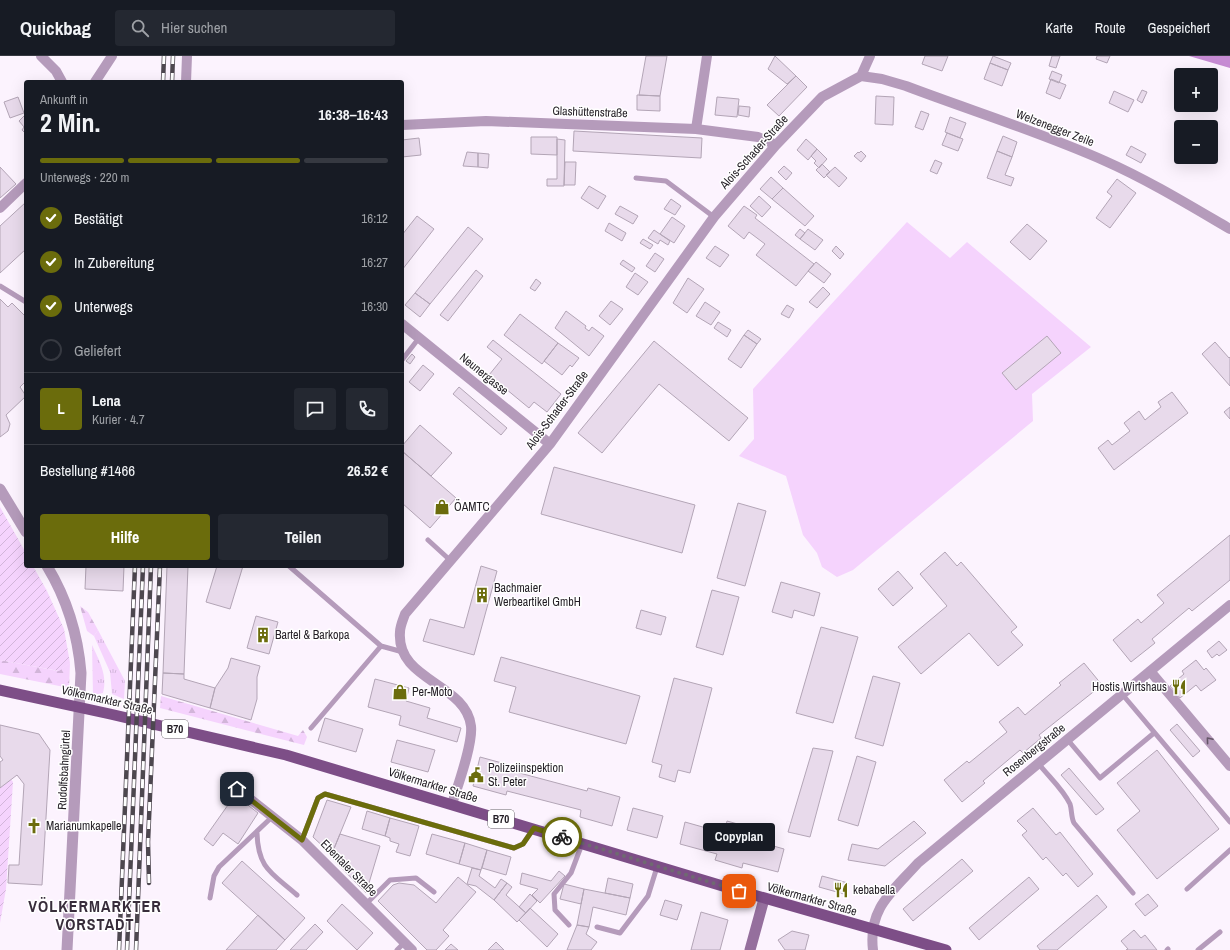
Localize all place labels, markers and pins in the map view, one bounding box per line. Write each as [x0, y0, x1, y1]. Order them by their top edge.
shop icon: ÖAMTC [433, 498, 451, 516]
place label: ÖAMTC [454, 498, 490, 515]
place label: Bachmaier Werbeartikel GmbH [494, 580, 581, 610]
building icon: Bachmaier Werbeartikel GmbH [473, 586, 491, 604]
building icon: Bartel & Barkopa [254, 626, 272, 644]
place label: Bartel & Barkopa [275, 627, 350, 643]
restaurant icon: Hostis Wirtshaus [1170, 678, 1188, 696]
place label: Hostis Wirtshaus [1092, 679, 1167, 695]
shop icon: Per-Moto [391, 683, 409, 701]
place label: Per-Moto [412, 684, 452, 700]
place label: Polizeiinspektion St. Peter [488, 760, 564, 790]
public building icon: Polizeiinspektion St. Peter [467, 766, 485, 784]
pin [220, 772, 254, 806]
church icon: Marianumkapelle [25, 817, 43, 835]
place label: Marianumkapelle [46, 818, 121, 834]
callout: Copyplan [703, 823, 775, 851]
pin [722, 874, 756, 908]
restaurant icon: kebabella [832, 881, 850, 899]
place label: kebabella [853, 882, 896, 898]

